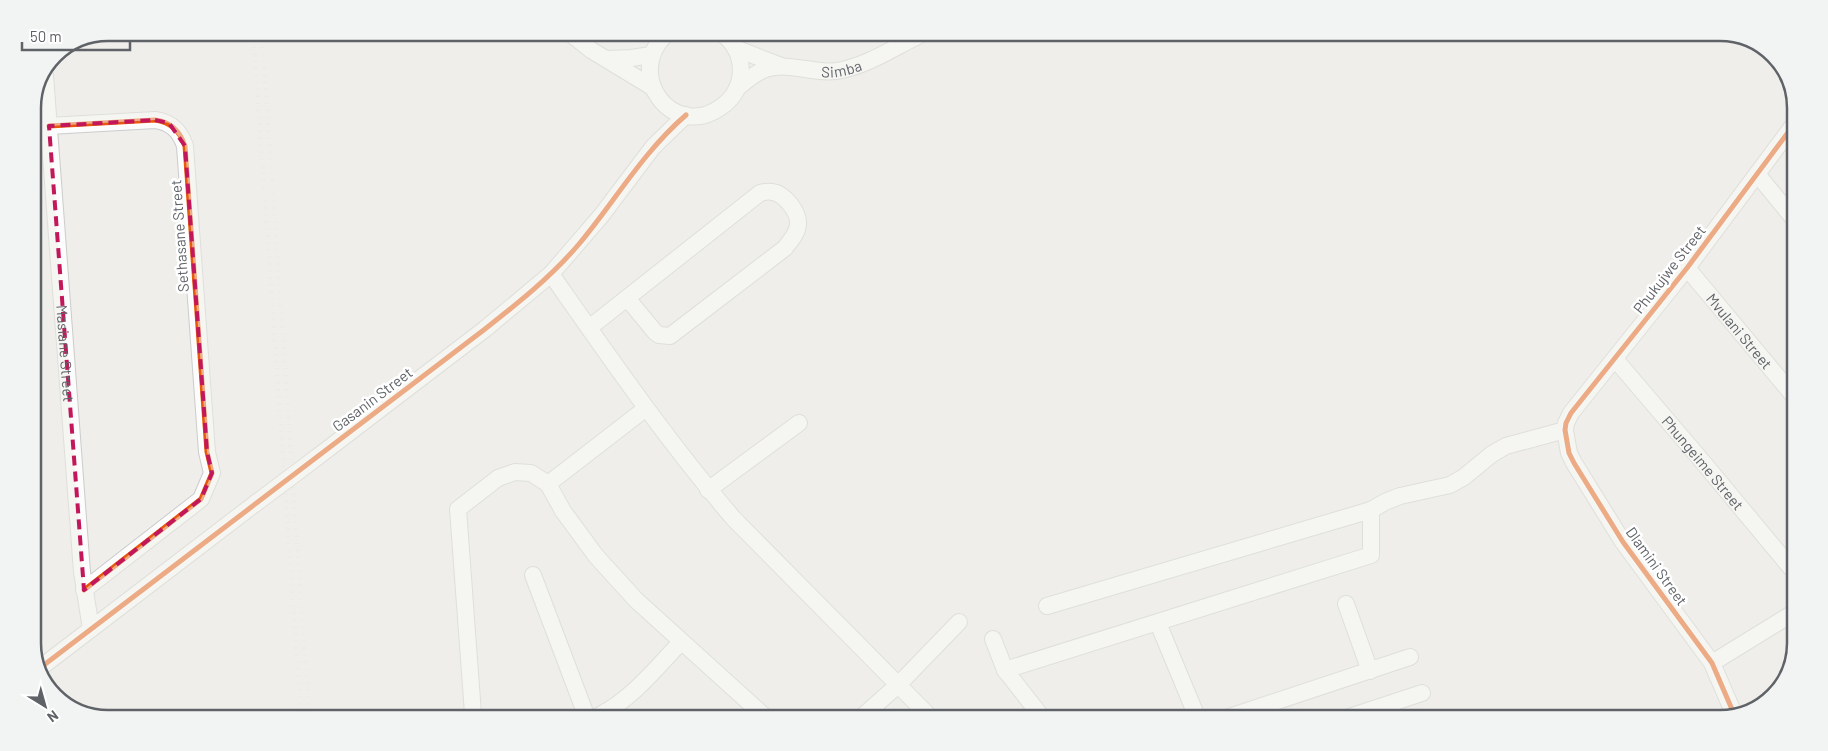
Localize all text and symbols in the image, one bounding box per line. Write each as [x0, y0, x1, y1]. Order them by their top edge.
scale bar [22, 20, 130, 52]
text: 50 m [30, 27, 62, 45]
street label: Simba [821, 56, 864, 81]
street label: Sethasane Street [166, 179, 192, 293]
street label: Phukujwe Street [1629, 221, 1709, 317]
street label: Mvulani Street [1703, 289, 1776, 372]
street label: Masiane Street [53, 304, 78, 402]
street label: Gasanin Street [328, 363, 416, 435]
street label: Phungeime Street [1658, 412, 1748, 513]
street label: Dlamini Street [1623, 523, 1691, 609]
north arrow [20, 681, 70, 731]
text: N [44, 707, 62, 726]

